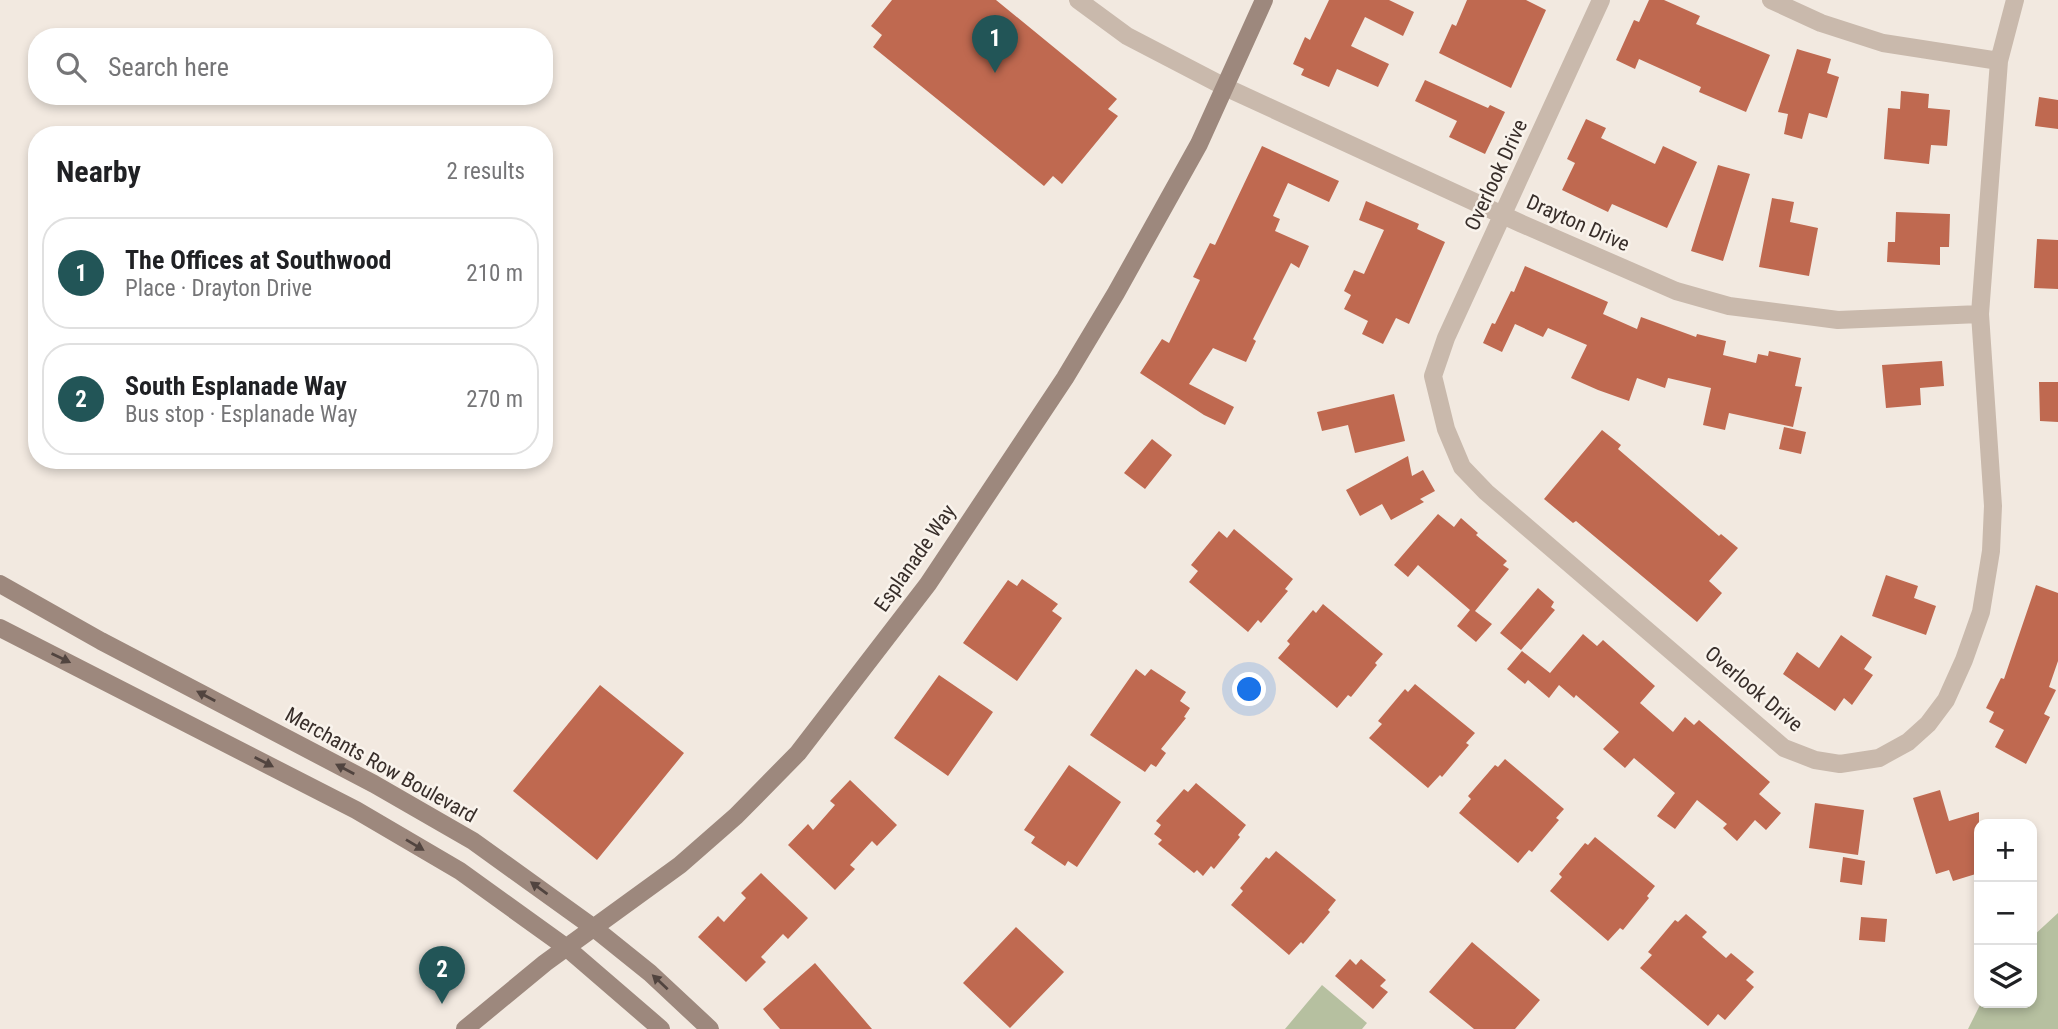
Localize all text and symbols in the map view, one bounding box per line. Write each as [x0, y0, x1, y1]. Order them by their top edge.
pin: 1 [972, 15, 1018, 73]
search box [28, 28, 553, 105]
icon: search [52, 48, 90, 86]
text: Search here [108, 52, 229, 82]
street label: Overlook Drive [1460, 116, 1532, 234]
text: Nearby [56, 154, 141, 189]
text: 2 results [447, 158, 525, 185]
street label: Drayton Drive [1523, 190, 1633, 256]
text: The Offices at Southwood [125, 245, 392, 275]
text: 1 [75, 260, 87, 287]
text: 210 m [466, 260, 523, 287]
text: Place · Drayton Drive [125, 275, 312, 302]
text: South Esplanade Way [125, 371, 347, 401]
text: 2 [75, 386, 87, 413]
text: 270 m [466, 386, 523, 413]
text: Bus stop · Esplanade Way [125, 401, 357, 428]
street label: Esplanade Way [869, 500, 961, 616]
street label: Overlook Drive [1700, 641, 1808, 737]
one-way arrow [51, 653, 71, 664]
your location [1232, 672, 1266, 706]
one-way arrow [195, 690, 215, 702]
street label: Merchants Row Boulevard [281, 702, 481, 828]
one-way arrow [254, 756, 274, 768]
one-way arrow [336, 763, 355, 775]
map controls [1974, 819, 2037, 1008]
button: + [1974, 819, 2037, 882]
one-way arrow [405, 838, 424, 851]
one-way arrow [530, 881, 548, 895]
button: − [1974, 882, 2037, 945]
button: layers [1974, 945, 2037, 1008]
pin: 2 [419, 946, 465, 1004]
one-way arrow [652, 975, 669, 991]

